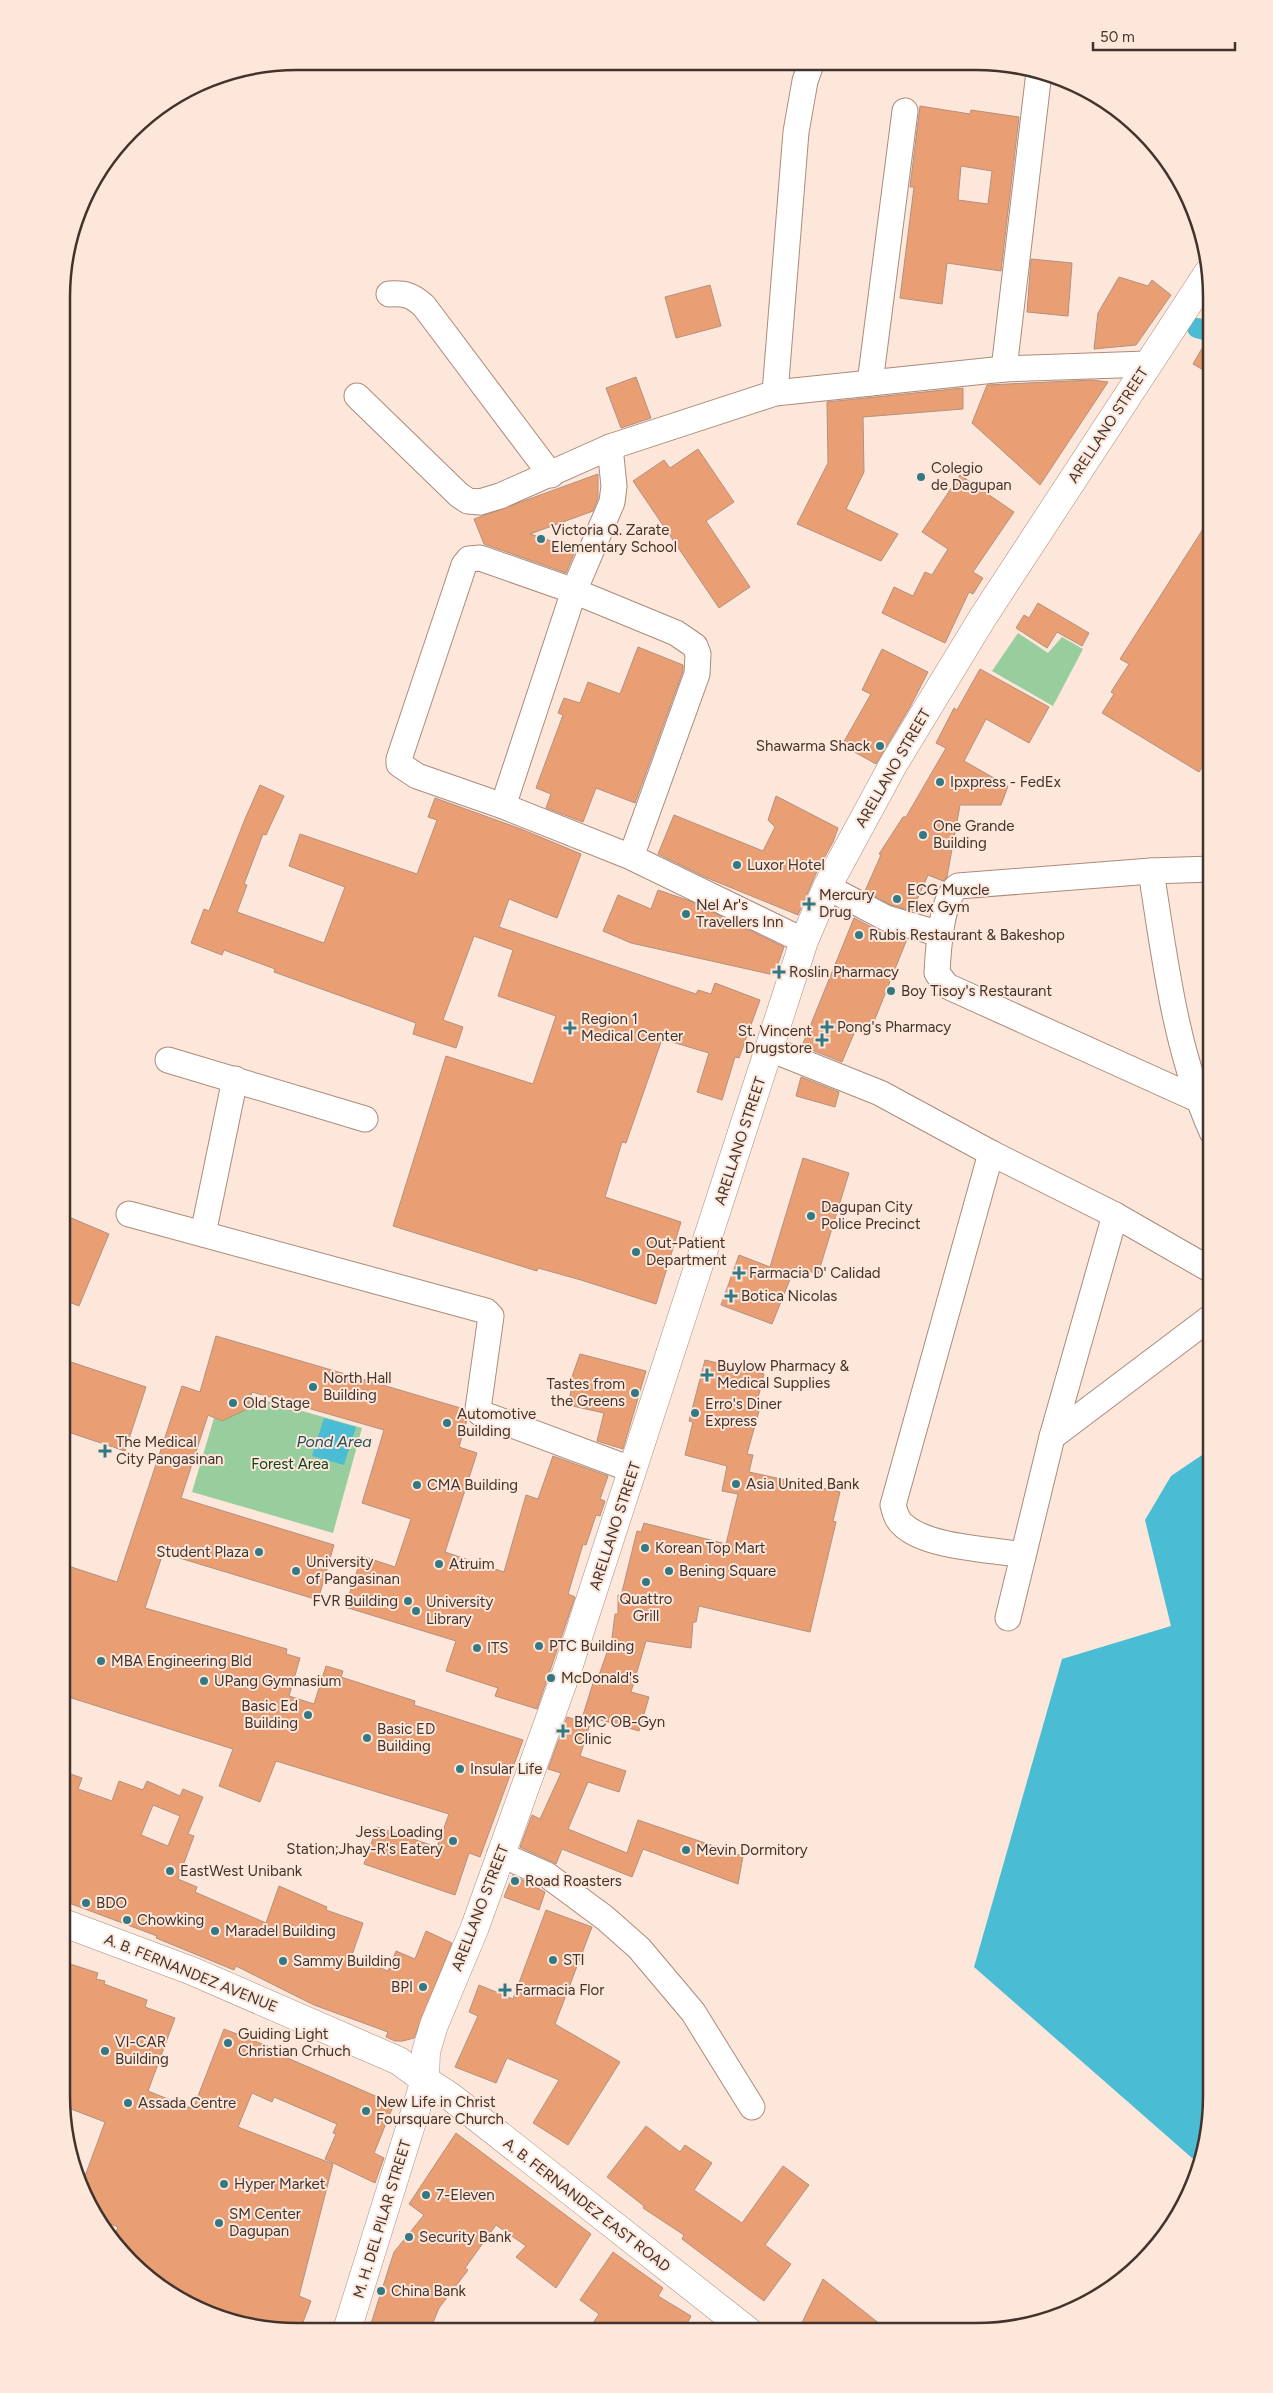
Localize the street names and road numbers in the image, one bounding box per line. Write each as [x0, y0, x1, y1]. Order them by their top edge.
street label: ARELLANO STREET [1064, 363, 1152, 486]
street label: ARELLANO STREET [852, 705, 935, 831]
street label: ARELLANO STREET [711, 1074, 769, 1208]
street label: ARELLANO STREET [586, 1459, 644, 1593]
street label: ARELLANO STREET [448, 1842, 513, 1974]
street label: A. B. FERNANDEZ AVENUE [102, 1930, 280, 2016]
street label: A. B. FERNANDEZ EAST ROAD [500, 2134, 674, 2276]
street label: M. H. DEL PILAR STREET [349, 2137, 415, 2301]

